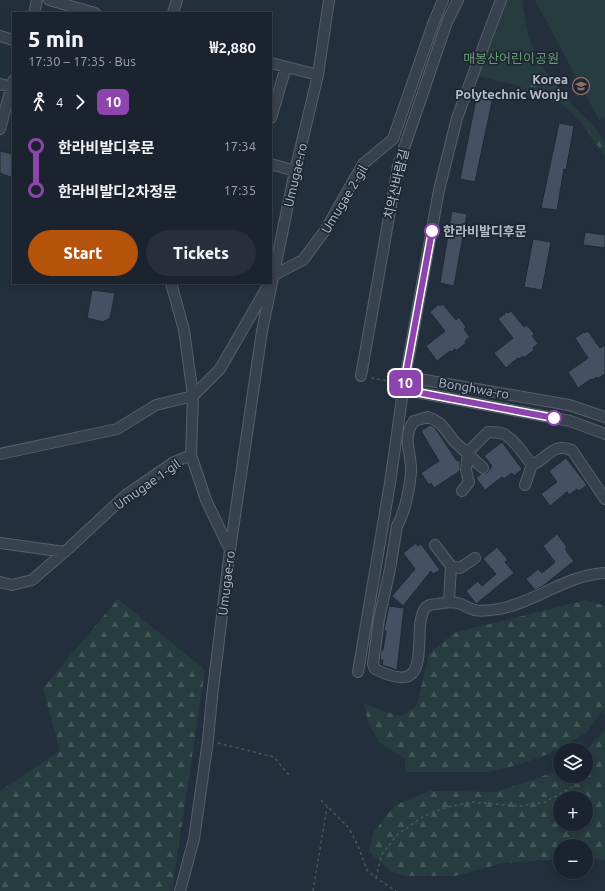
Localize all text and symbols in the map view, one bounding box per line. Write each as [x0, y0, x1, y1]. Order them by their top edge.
text: 5 min [28, 26, 84, 51]
text: ₩2,880 [210, 39, 256, 56]
park label: 매봉산어린이공원 [463, 51, 559, 65]
text: 17:30 – 17:35 · Bus [28, 54, 136, 68]
place label: Korea Polytechnic Wonju [455, 72, 568, 101]
school or university icon: Korea Polytechnic Wonju [571, 76, 591, 96]
icon: walk [28, 91, 50, 113]
icon: forward [69, 91, 91, 113]
text: 10 [105, 94, 121, 110]
text: 4 [56, 95, 63, 109]
text: 한라비발디후문 [58, 139, 155, 156]
text: 17:34 [223, 139, 256, 153]
street label: Umugae-ro [281, 142, 309, 208]
street label: 치악산바람길 [381, 147, 411, 221]
street label: Umugae 2-gil [318, 162, 370, 236]
text: 한라비발디2차정문 [58, 183, 177, 200]
text: 17:35 [223, 183, 256, 197]
marker: 한라비발디후문 [424, 223, 440, 239]
place label: 한라비발디후문 [443, 224, 527, 238]
button: Start [28, 230, 138, 276]
button: Tickets [146, 230, 256, 276]
line badge: 10 [387, 370, 423, 396]
text: 10 [397, 375, 413, 391]
street label: Bonghwa-ro [438, 375, 510, 401]
unlabelled marker [546, 410, 562, 426]
street label: Umugae 1-gil [111, 456, 183, 512]
street label: Umugae-ro [215, 550, 237, 616]
map controls [553, 743, 593, 879]
button: layers [553, 743, 593, 783]
button: + [553, 791, 593, 831]
button: − [553, 839, 593, 879]

